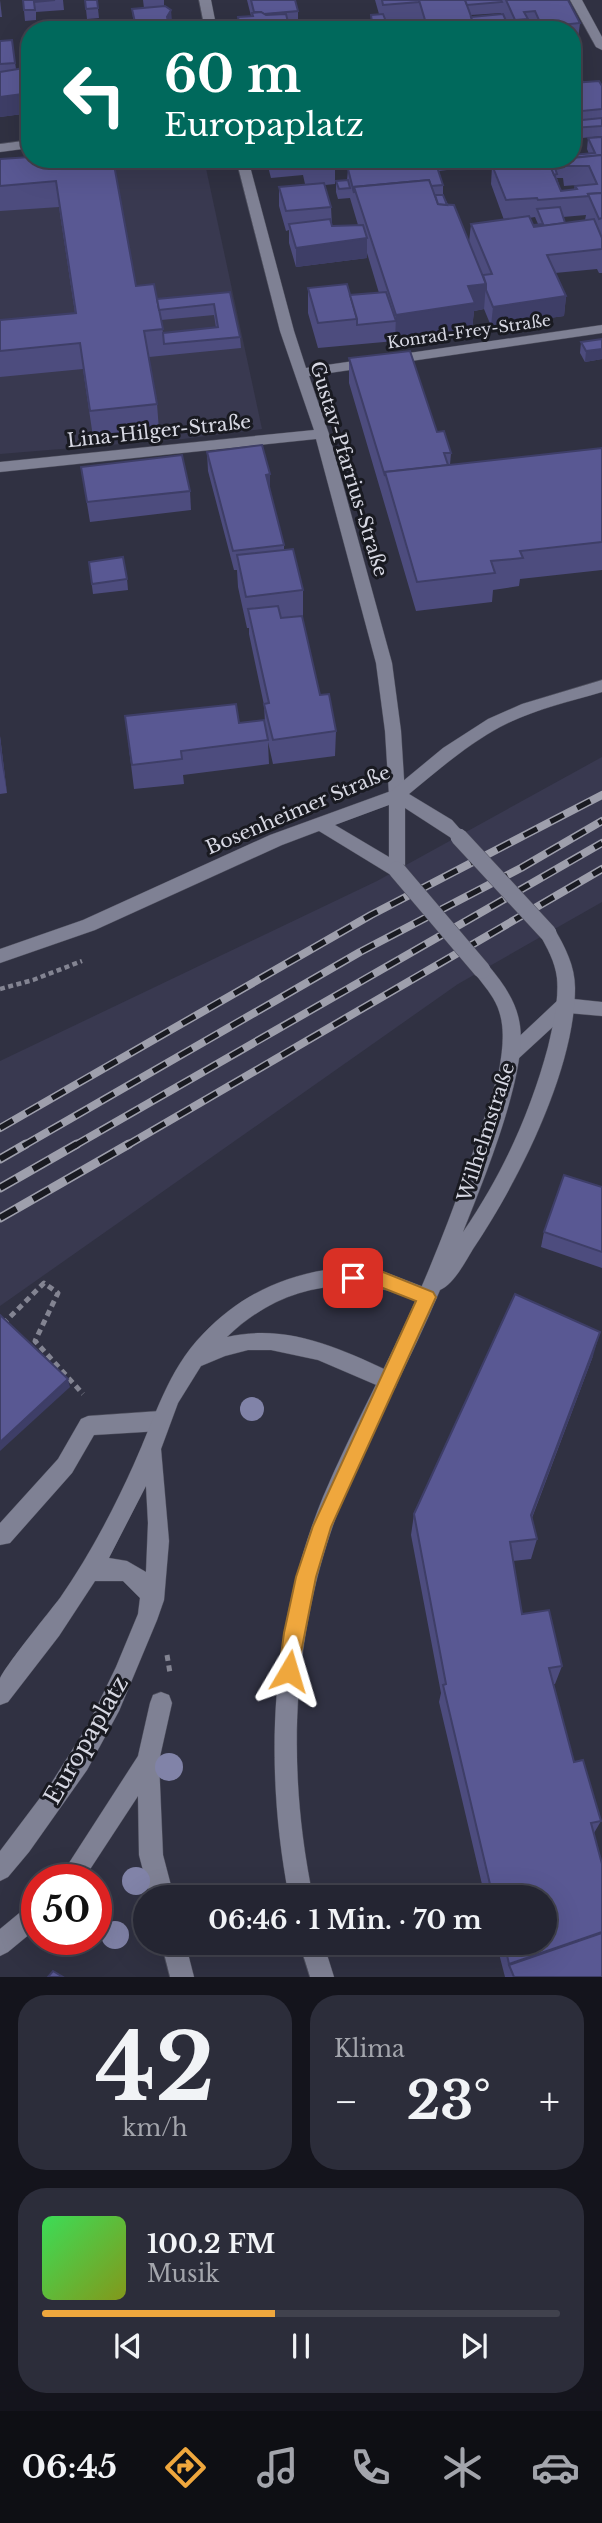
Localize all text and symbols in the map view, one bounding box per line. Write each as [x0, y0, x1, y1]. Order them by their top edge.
text: 60 m [164, 44, 301, 105]
icon: left [49, 49, 140, 140]
text: Europaplatz [164, 105, 364, 145]
street label: Konrad-Frey-Straße [386, 310, 552, 352]
street label: Gustav-Pfarrius-Straße [305, 359, 393, 579]
street label: Lina-Hilger-Straße [66, 410, 252, 452]
street label: Bosenheimer Straße [202, 761, 394, 859]
street label: Wilhelmstraße [452, 1060, 519, 1205]
pin [323, 1248, 383, 1308]
icon: arrive [334, 1259, 372, 1297]
position arrow [252, 1634, 326, 1708]
street label: Europaplatz [38, 1671, 134, 1809]
speed limit sign: 50 [21, 1864, 112, 1955]
text: 06:46 · 1 Min. · 70 m [208, 1904, 482, 1936]
text: 42 [95, 2012, 215, 2125]
text: Klima [334, 2035, 405, 2063]
text: 23° [406, 2069, 491, 2133]
text: − [334, 2078, 358, 2125]
text: + [539, 2078, 560, 2125]
text: km/h [122, 2114, 188, 2142]
text: 100.2 FM [147, 2228, 275, 2260]
text: Musik [147, 2260, 219, 2288]
icon: previous [109, 2327, 147, 2365]
icon: pause [282, 2327, 320, 2365]
icon: next [455, 2327, 493, 2365]
icon: directions [161, 2443, 210, 2492]
icon: music [253, 2443, 302, 2492]
icon: phone [346, 2443, 395, 2492]
icon: climate [438, 2443, 487, 2492]
icon: car [531, 2443, 580, 2492]
text: 06:45 [22, 2447, 117, 2487]

